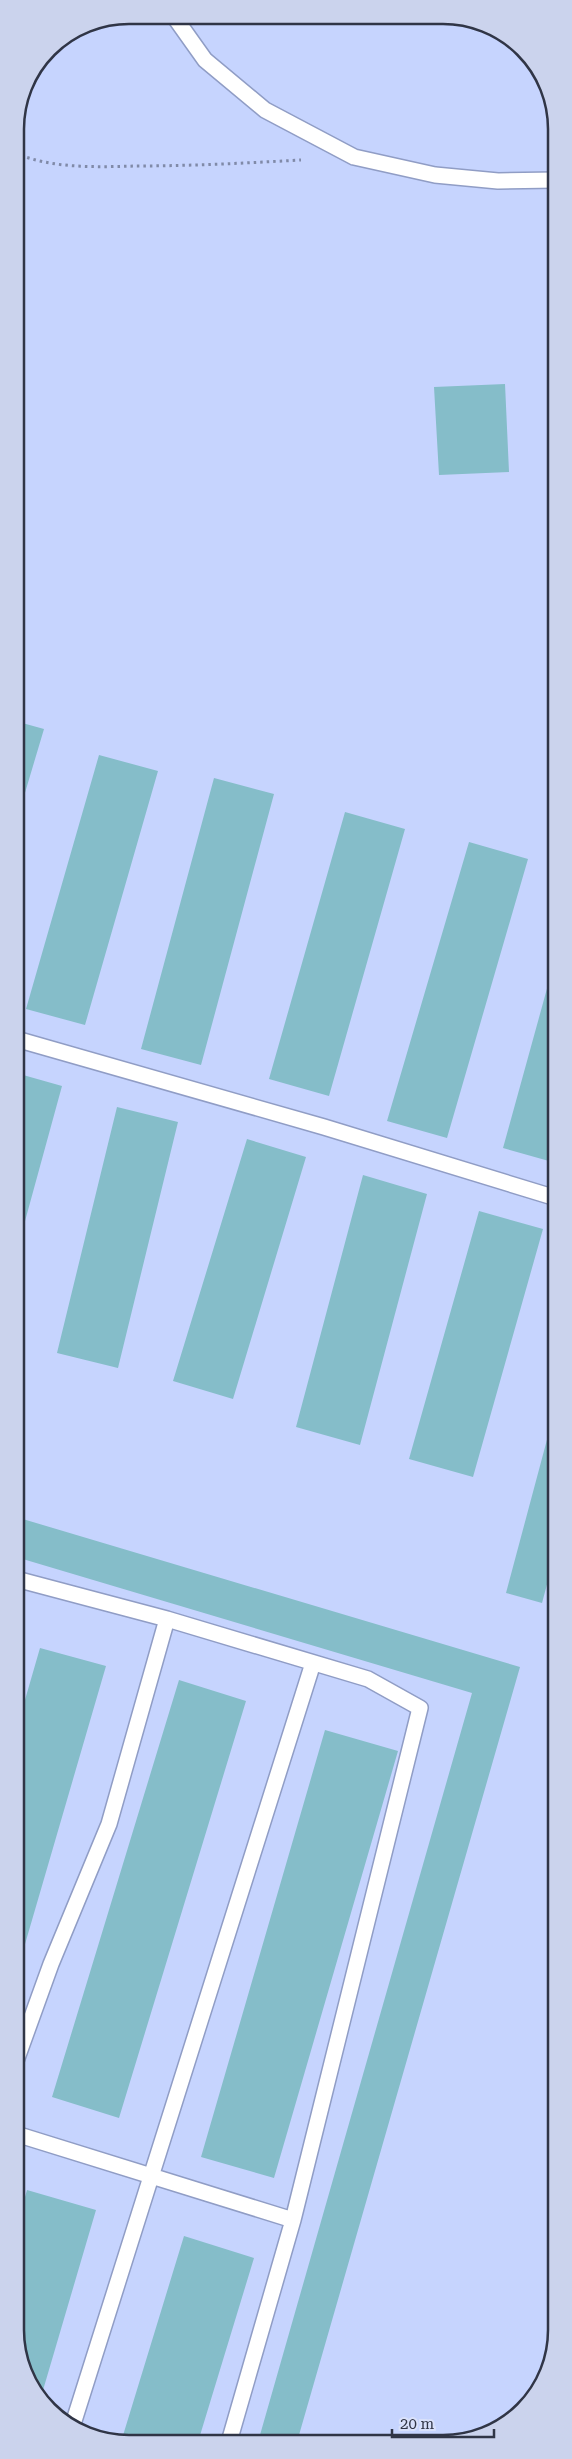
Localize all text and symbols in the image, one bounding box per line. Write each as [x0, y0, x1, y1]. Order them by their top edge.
scale bar [392, 2406, 494, 2438]
text: 20 m [400, 2415, 435, 2433]

